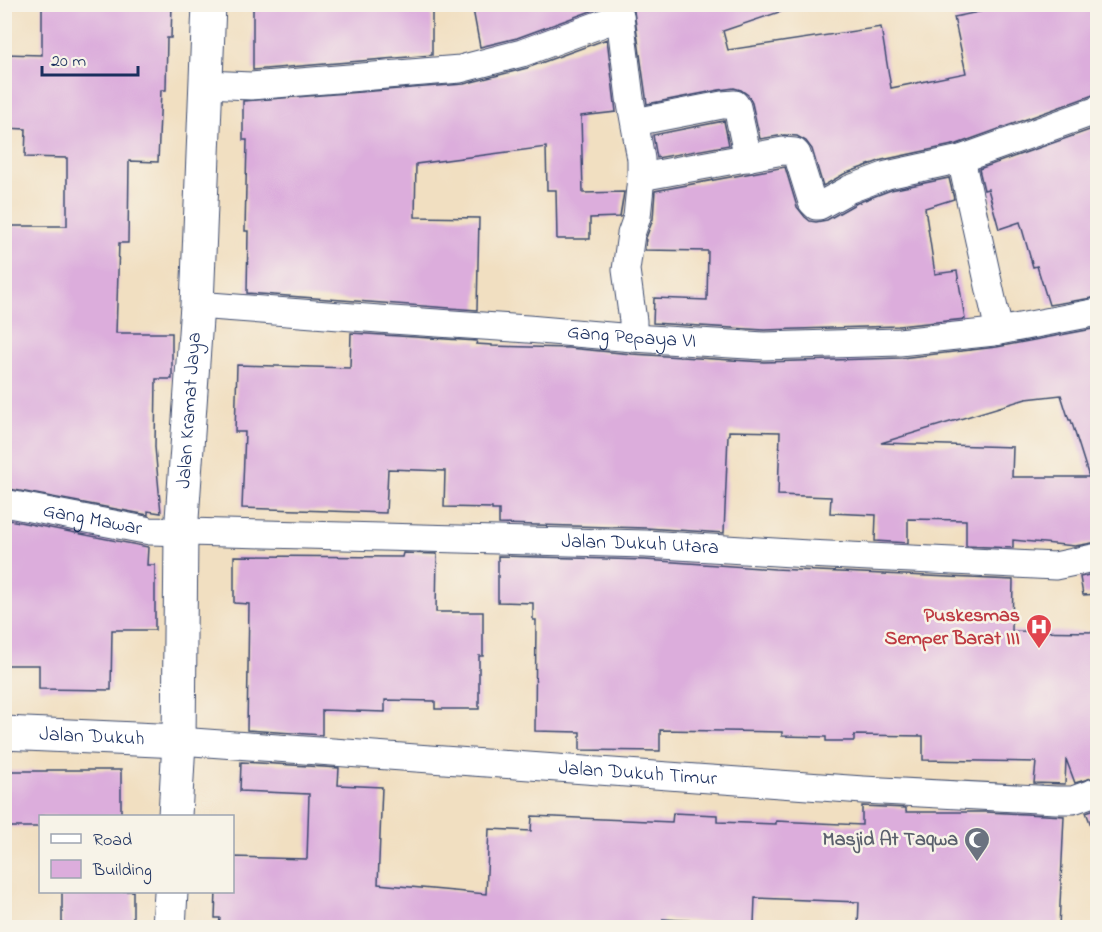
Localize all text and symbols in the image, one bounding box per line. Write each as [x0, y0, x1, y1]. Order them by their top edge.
scale bar [42, 39, 138, 77]
text: 20 m [51, 49, 86, 75]
street label: Gang Pepaya VI [566, 318, 697, 356]
street label: Jalan Kramat Jaya [170, 331, 210, 490]
street label: Gang Mawar [40, 496, 145, 544]
street label: Jalan Dukuh Utara [561, 527, 720, 563]
place label: Puskesmas Semper Barat III [885, 602, 1020, 654]
hospital icon: Puskesmas Semper Barat III [1024, 612, 1054, 650]
street label: Jalan Dukuh [39, 720, 145, 754]
street label: Jalan Dukuh Timur [558, 754, 719, 794]
legend [39, 815, 234, 893]
mosque icon: Masjid At Taqwa [962, 825, 992, 863]
place label: Masjid At Taqwa [823, 826, 958, 855]
text: Road [93, 828, 132, 854]
text: Building [92, 858, 152, 885]

